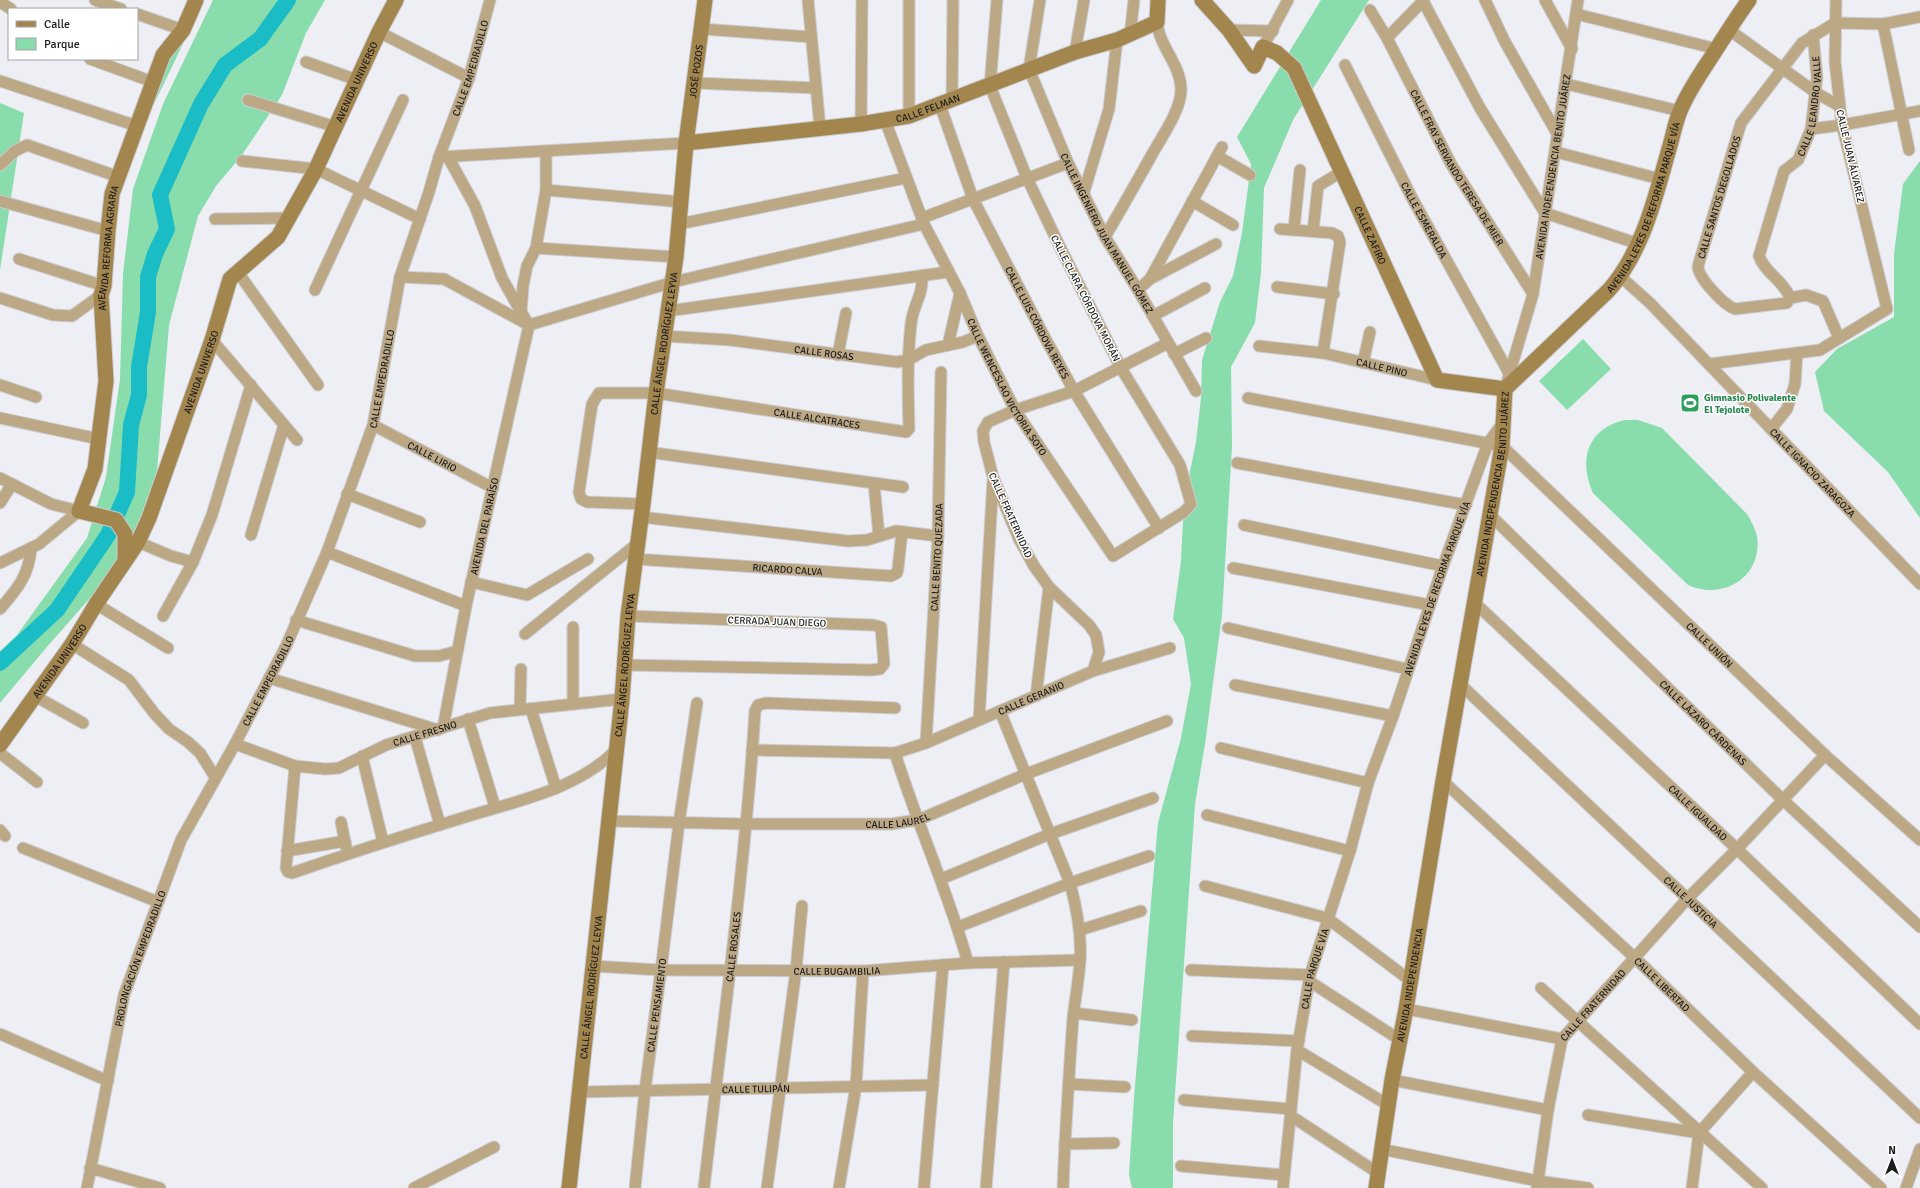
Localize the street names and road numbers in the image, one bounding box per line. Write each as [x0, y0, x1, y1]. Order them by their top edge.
street label: CALLE EMPEDRADILLO [450, 18, 491, 118]
street label: AVENIDA UNIVERSO [333, 40, 381, 124]
street label: JOSÉ POZOS [687, 43, 706, 99]
street label: CALLE LEANDRO VALLE [1795, 55, 1824, 158]
street label: AVENIDA INDEPENDENCIA BENITO JUÁREZ [1533, 73, 1574, 260]
street label: CALLE FRAY SERVANDO TERESA DE MIER [1407, 88, 1506, 248]
street label: CALLE FELMAN [895, 92, 962, 125]
street label: CALLE JUAN ÁLVAREZ [1833, 108, 1868, 204]
street label: AVENIDA LEYES DE REFORMA PARQUE VÍA [1604, 121, 1683, 296]
street label: CALLE SANTOS DEGOLLADOS [1696, 134, 1744, 260]
street label: CALLE INGENIERO JUAN MANUEL GÓMEZ [1058, 152, 1155, 316]
street label: CALLE ESMERALDA [1398, 180, 1449, 260]
street label: AVENIDA REFORMA AGRARIA [96, 184, 122, 311]
street label: CALLE ZAFIRO [1351, 205, 1388, 267]
street label: CALLE CLARA CÓRDOVA MORÁN [1048, 233, 1123, 364]
street label: CALLE LUIS CÓRDOVA REYES [1002, 265, 1072, 382]
street label: CALLE ÁNGEL RODRÍGUEZ LEYVA [648, 271, 681, 416]
street label: CALLE WENCESLAO VICTORIA SOTO [964, 317, 1049, 458]
street label: CALLE EMPEDRADILLO [368, 328, 397, 429]
street label: AVENIDA UNIVERSO [181, 329, 222, 415]
street label: CALLE ROSAS [793, 344, 855, 363]
street label: CALLE PINO [1355, 356, 1409, 380]
street label: AVENIDA INDEPENDENCIA BENITO JUÁREZ [1474, 391, 1512, 577]
street label: CALLE ALCATRACES [773, 406, 861, 432]
street label: CALLE IGNACIO ZARAGOZA [1767, 426, 1858, 520]
street label: CALLE LIRIO [405, 439, 459, 475]
street label: CALLE FRATERNIDAD [986, 471, 1034, 560]
street label: AVENIDA DEL PARAÍSO [468, 476, 502, 576]
street label: AVENIDA LEYES DE REFORMA PARQUE VÍA [1402, 500, 1473, 677]
street label: CALLE BENITO QUEZADA [929, 503, 946, 612]
street label: RICARDO CALVA [752, 562, 823, 578]
street label: CALLE ÁNGEL RODRÍGUEZ LEYVA [613, 592, 638, 738]
street label: CERRADA JUAN DIEGO [727, 614, 827, 630]
street label: CALLE UNIÓN [1683, 620, 1735, 671]
street label: AVENIDA UNIVERSO [30, 622, 90, 701]
street label: CALLE EMPEDRADILLO [240, 634, 297, 728]
street label: CALLE LÁZARO CÁRDENAS [1657, 678, 1749, 769]
street label: CALLE GERANIO [997, 679, 1067, 718]
street label: CALLE FRESNO [392, 718, 459, 749]
street label: CALLE IGUALDAD [1665, 783, 1729, 844]
street label: CALLE LAUREL [866, 811, 932, 831]
street label: CALLE JUSTICIA [1661, 874, 1720, 931]
street label: PROLONGACIÓN EMPEDRADILLO [113, 889, 169, 1028]
street label: CALLE ROSALES [724, 911, 744, 983]
street label: CALLE ÁNGEL RODRÍGUEZ LEYVA [578, 915, 606, 1060]
street label: CALLE PARQUE VÍA [1299, 927, 1332, 1010]
street label: AVENIDA INDEPENDENCIA [1395, 927, 1426, 1043]
street label: CALLE LIBERTAD [1631, 955, 1692, 1015]
street label: CALLE PENSAMIENTO [645, 957, 669, 1053]
street label: CALLE BUGAMBILIA [793, 965, 881, 978]
street label: CALLE FRATERNIDAD [1558, 967, 1629, 1044]
street label: CALLE TULIPÁN [722, 1082, 790, 1096]

